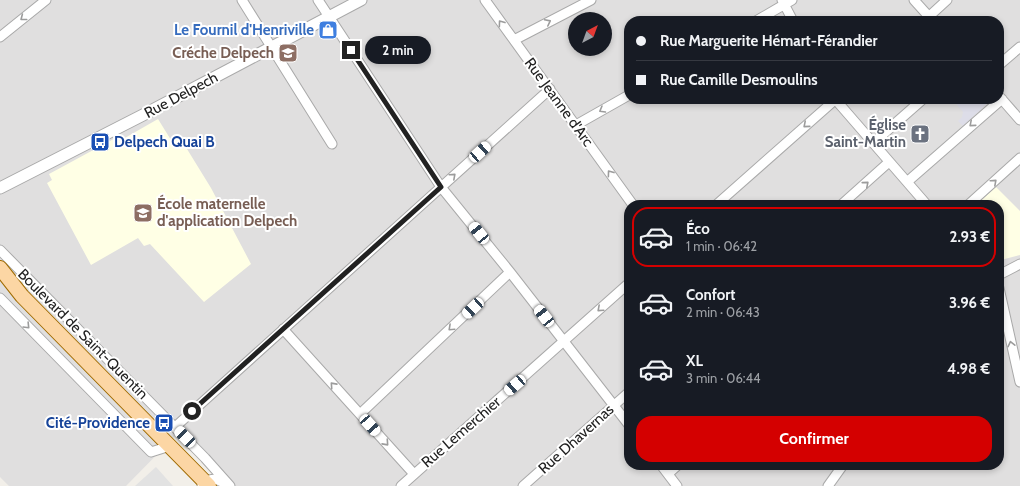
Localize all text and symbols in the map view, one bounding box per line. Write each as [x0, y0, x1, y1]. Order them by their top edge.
north arrow [568, 12, 612, 56]
map controls [568, 12, 612, 56]
one-way arrow [21, 14, 28, 21]
shop icon: Le Fournil d'Henriville [317, 19, 339, 41]
one-way arrow [544, 19, 552, 27]
one-way arrow [499, 20, 506, 27]
place label: Le Fournil d'Henriville [174, 21, 314, 39]
text: Rue Marguerite Hémart-Férandier [660, 32, 878, 50]
callout: 2 min [365, 36, 431, 64]
route end [342, 41, 360, 59]
school or university icon: Créche Delpech [277, 42, 299, 64]
text: 2 min [382, 42, 414, 58]
place label: Créche Delpech [172, 44, 274, 62]
street label: Rue Jeanne d'Arc [521, 54, 597, 150]
street label: Rue Delpech [141, 68, 221, 122]
text: Rue Camille Desmoulins [660, 71, 818, 89]
one-way arrow [599, 106, 606, 113]
place label: Église Saint-Martin [825, 115, 906, 151]
one-way arrow [969, 120, 977, 127]
one-way arrow [804, 121, 811, 128]
church icon: Église Saint-Martin [909, 123, 931, 145]
bus stop icon: Delpech Quai B [89, 131, 111, 153]
place label: Delpech Quai B [114, 133, 215, 151]
car [467, 140, 493, 164]
one-way arrow [608, 171, 615, 178]
one-way arrow [449, 174, 456, 181]
one-way arrow [989, 179, 997, 186]
one-way arrow [861, 181, 868, 188]
place label: École maternelle d'application Delpech [157, 194, 297, 230]
school or university icon: École maternelle d'application Delpech [132, 202, 154, 224]
icon: car [638, 219, 674, 255]
car [467, 220, 491, 246]
text: Éco [686, 220, 710, 238]
text: 2.93 € [949, 228, 990, 246]
text: 1 min · 06:42 [686, 238, 757, 254]
street label: Boulevard de Saint-Quentin [14, 265, 152, 403]
icon: car [638, 285, 674, 321]
text: Confort [686, 286, 735, 304]
text: 3.96 € [949, 294, 990, 312]
car [460, 295, 486, 321]
car [532, 303, 556, 329]
one-way arrow [597, 304, 605, 312]
text: 2 min · 06:43 [686, 304, 760, 320]
one-way arrow [22, 321, 30, 329]
one-way arrow [448, 323, 456, 330]
one-way arrow [1008, 340, 1016, 347]
icon: car [638, 351, 674, 387]
text: XL [686, 352, 703, 370]
text: 4.98 € [947, 360, 990, 378]
text: 3 min · 06:44 [686, 370, 761, 386]
car [502, 373, 528, 397]
one-way arrow [331, 382, 338, 390]
street label: Rue Lemerchier [418, 393, 504, 471]
street label: Rue Dhavernas [535, 400, 617, 478]
route start [183, 402, 201, 420]
bus stop icon: Cité-Providence [153, 412, 175, 434]
car [358, 412, 382, 438]
place label: Cité-Providence [46, 414, 150, 432]
button: Confirmer [636, 416, 992, 462]
car [172, 424, 198, 450]
one-way arrow [381, 438, 388, 445]

